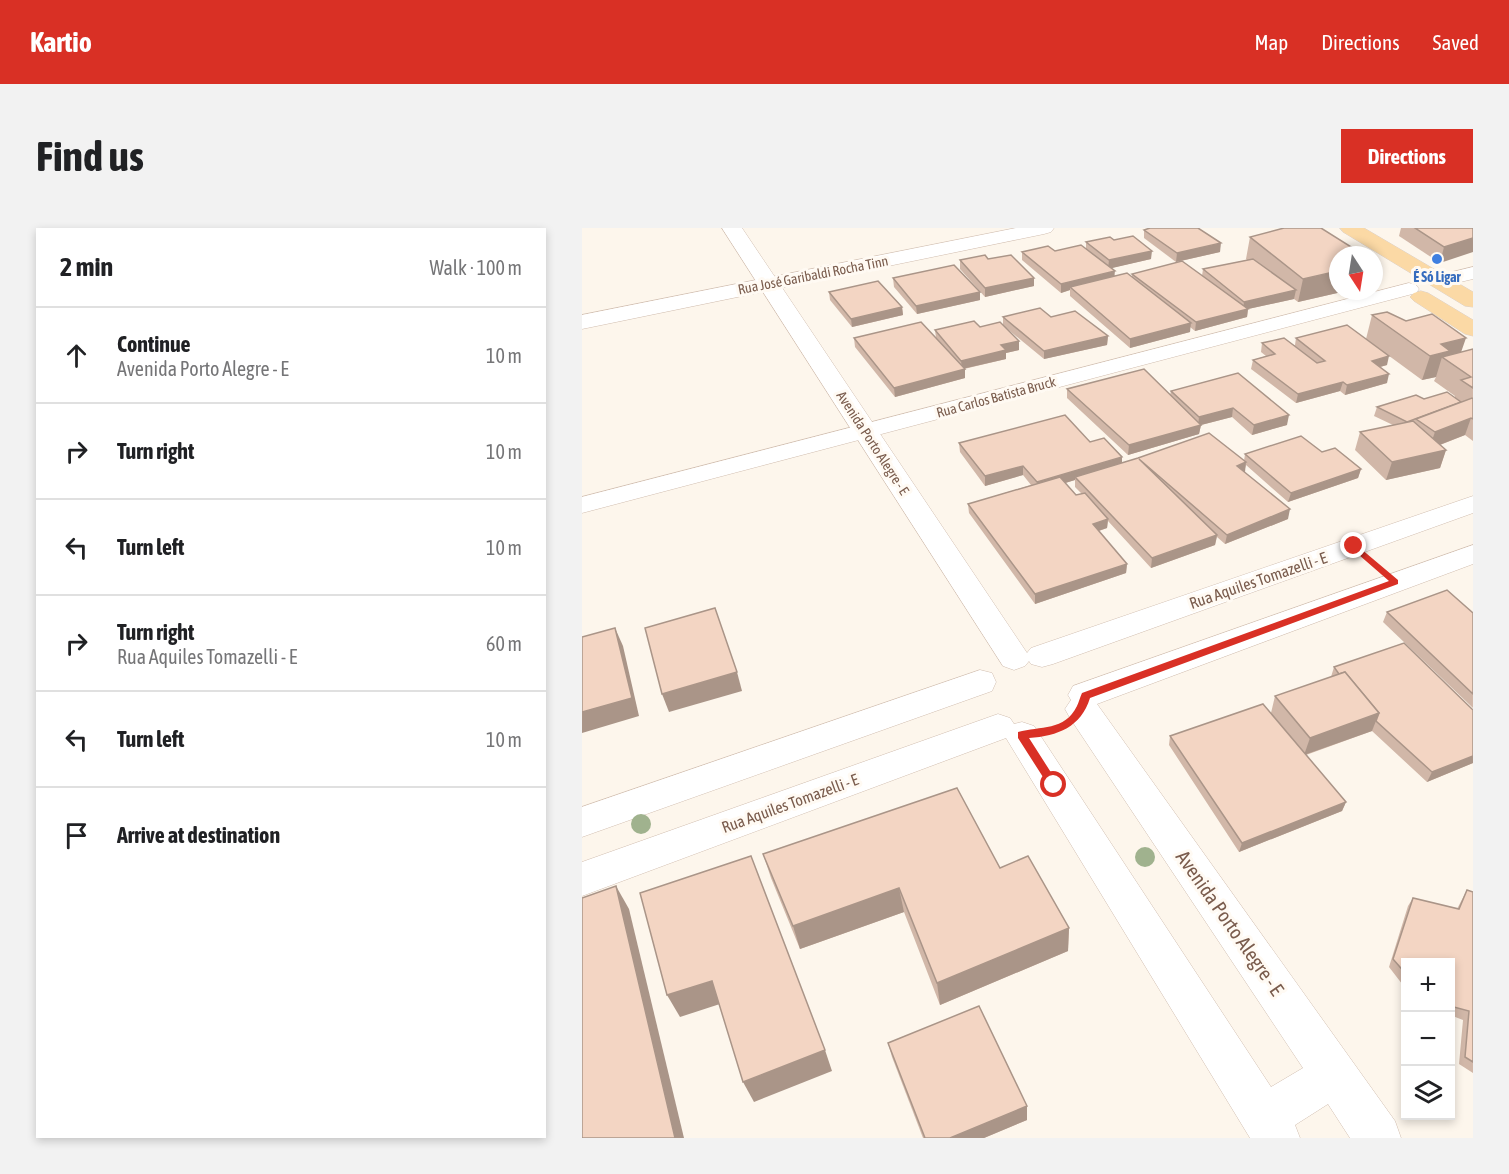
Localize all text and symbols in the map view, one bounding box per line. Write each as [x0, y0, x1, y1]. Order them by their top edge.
text: Kartio [30, 26, 92, 58]
text: Map [1254, 30, 1288, 54]
text: Directions [1321, 30, 1400, 54]
text: Saved [1433, 30, 1479, 54]
button: Directions [1341, 129, 1473, 183]
text: Find us [36, 132, 144, 180]
north arrow [1329, 246, 1383, 300]
text: 2 min [60, 252, 113, 282]
marker: É Só Ligar [1430, 252, 1444, 266]
street label: Rua José Garibaldi Rocha Tinn [736, 253, 890, 297]
text: Walk · 100 m [430, 256, 522, 279]
place label: É Só Ligar [1413, 269, 1462, 285]
text: Continue [117, 331, 191, 357]
icon: ahead [60, 339, 93, 372]
text: 10 m [486, 344, 522, 367]
text: Avenida Porto Alegre - E [117, 357, 289, 380]
street label: Rua Carlos Batista Bruck [935, 373, 1057, 421]
street label: Avenida Porto Alegre - E [834, 388, 912, 498]
icon: right [60, 435, 93, 468]
text: Turn right [117, 438, 194, 464]
text: 10 m [486, 440, 522, 463]
icon: left [60, 531, 93, 564]
route end [1340, 532, 1366, 558]
text: Turn left [117, 534, 184, 560]
text: 10 m [486, 536, 522, 559]
street label: Rua Aquiles Tomazelli - E [1187, 548, 1330, 613]
text: Turn right [117, 619, 194, 645]
icon: right [60, 627, 93, 660]
text: 60 m [486, 632, 522, 655]
text: Rua Aquiles Tomazelli - E [117, 645, 297, 668]
icon: left [60, 723, 93, 756]
text: Turn left [117, 726, 184, 752]
text: 10 m [486, 728, 522, 751]
street label: Rua Aquiles Tomazelli - E [719, 770, 861, 837]
route start [1040, 771, 1066, 797]
icon: arrive [60, 819, 93, 852]
text: Arrive at destination [117, 822, 280, 848]
street label: Avenida Porto Alegre - E [1172, 846, 1289, 1000]
map controls [1401, 958, 1455, 1120]
button: + [1401, 958, 1455, 1012]
button: − [1401, 1012, 1455, 1066]
button: layers [1401, 1066, 1455, 1120]

